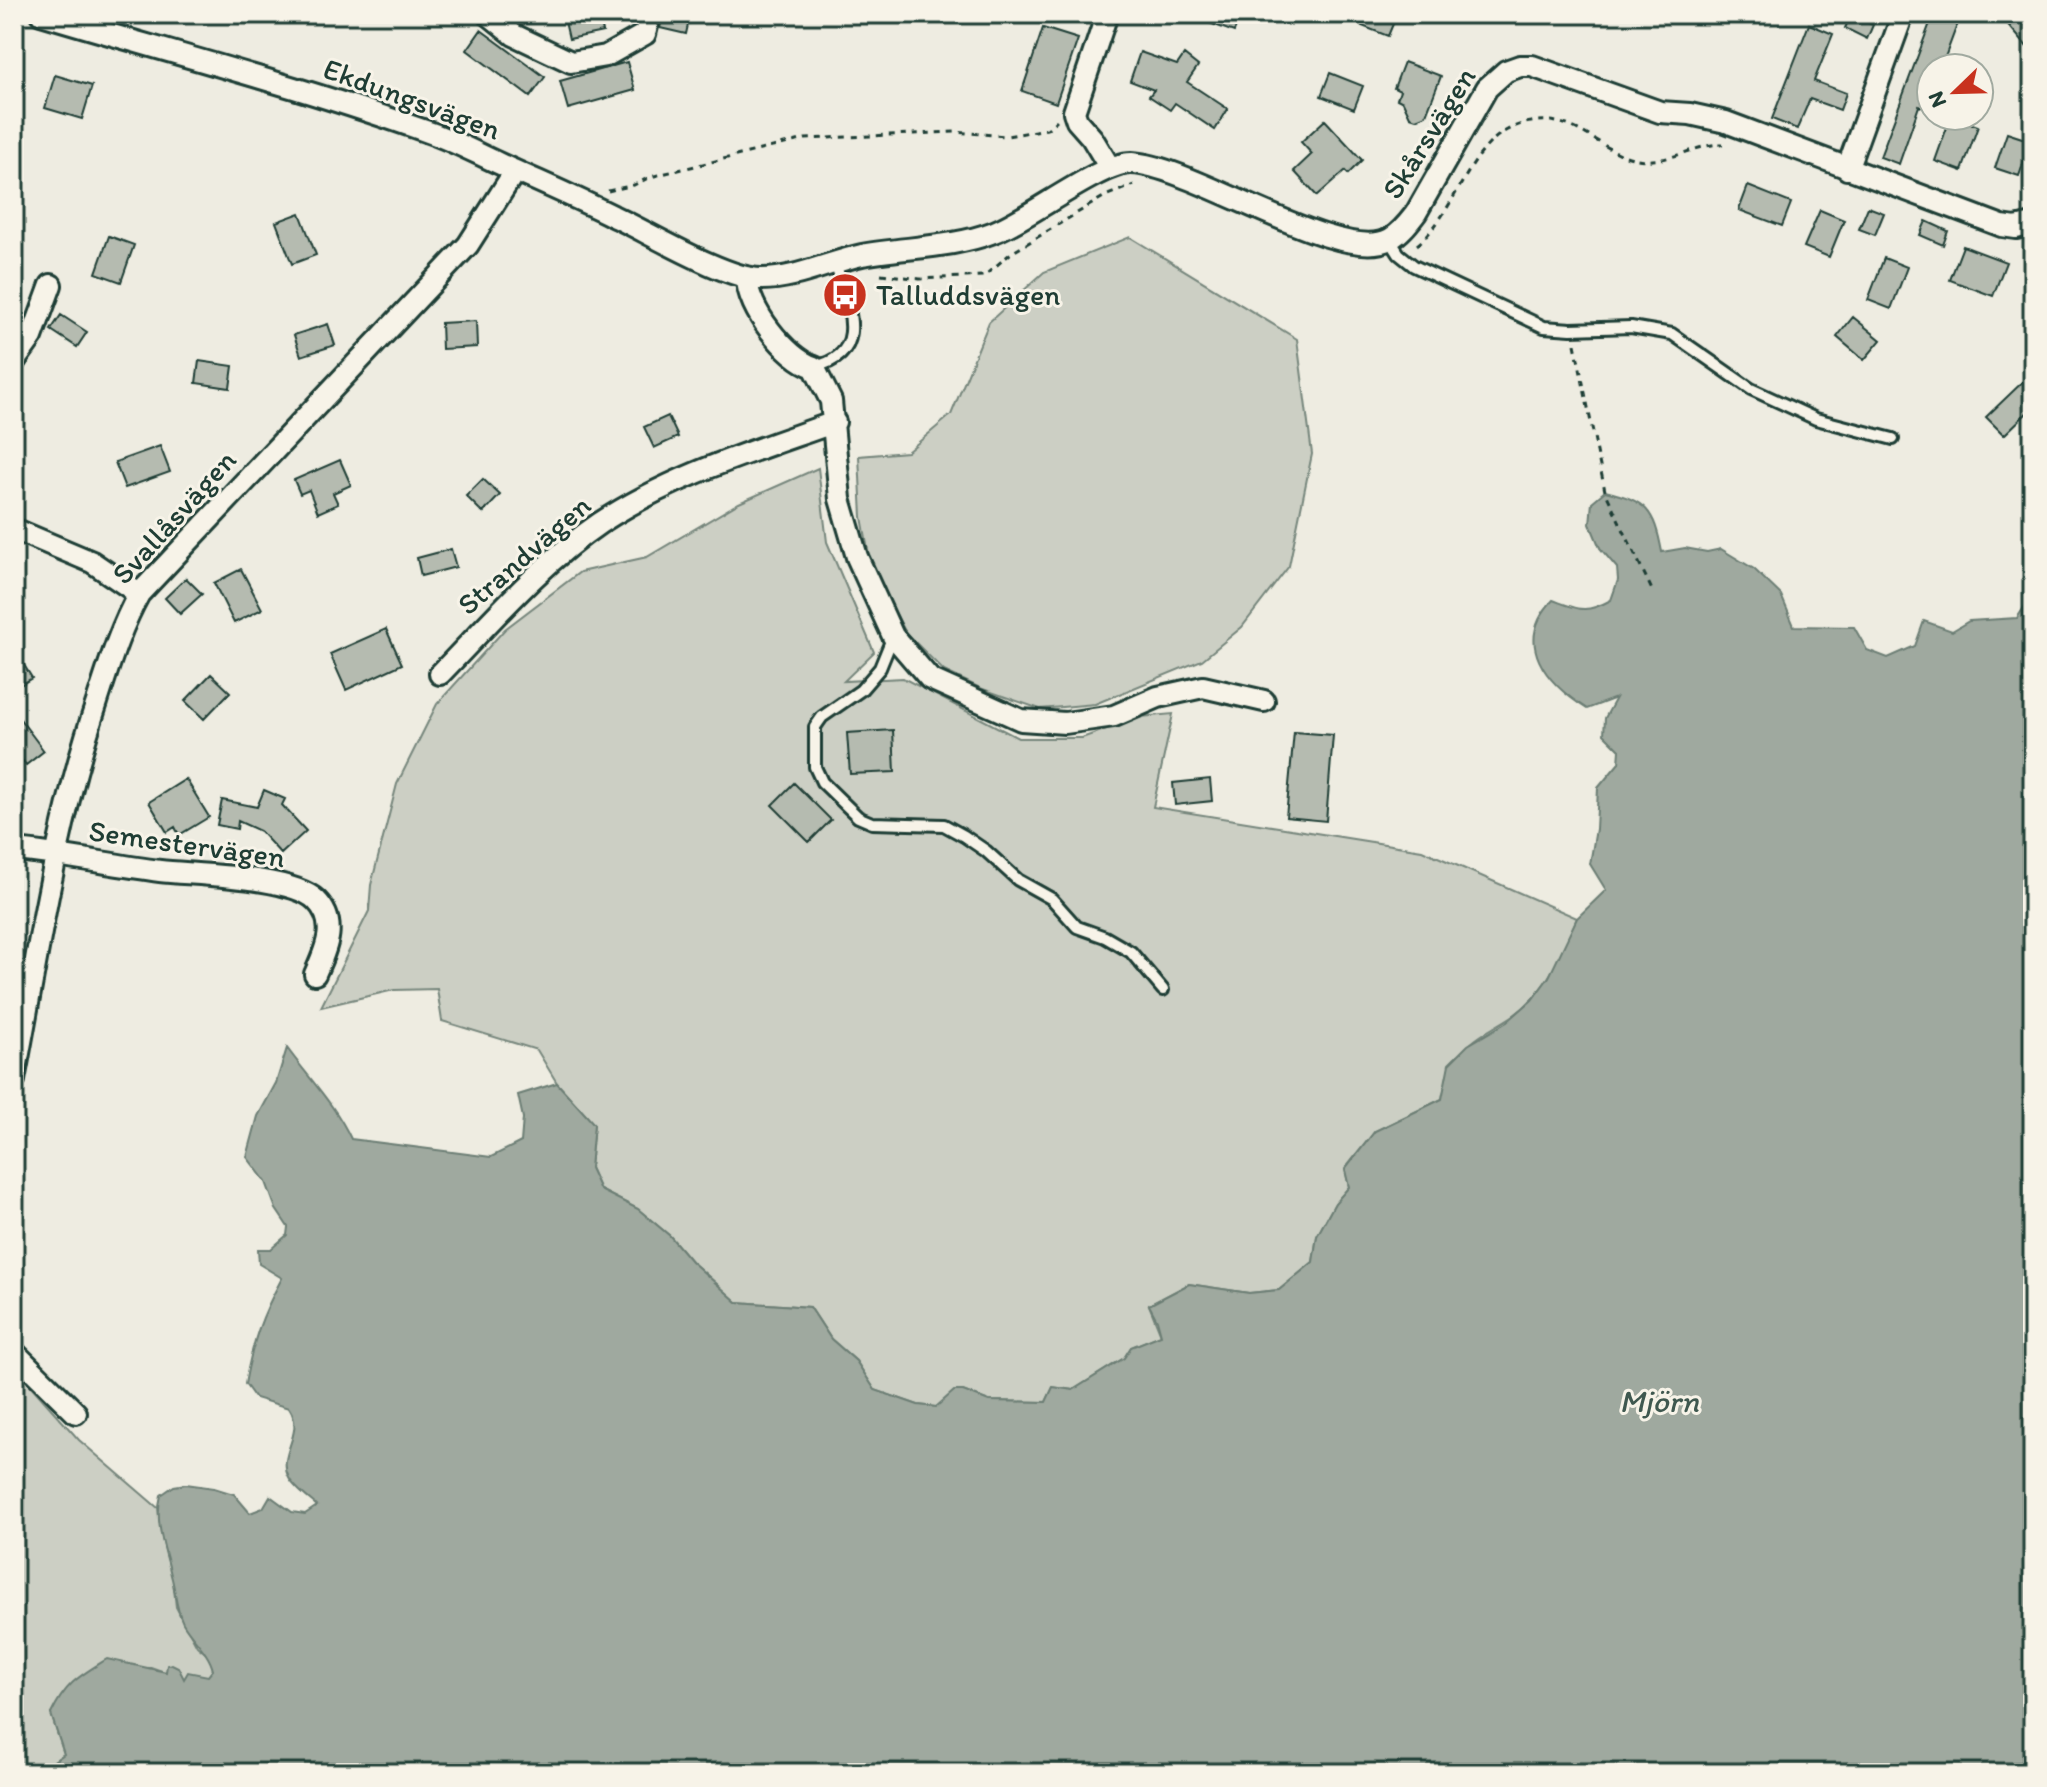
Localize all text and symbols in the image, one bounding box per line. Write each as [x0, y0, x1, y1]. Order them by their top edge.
street label: Ekdungsvägen [319, 49, 506, 148]
north arrow [1915, 52, 1995, 132]
street label: Skårsvägen [1373, 60, 1484, 206]
text: N [1922, 88, 1952, 112]
bus stop icon: Talluddsvägen [821, 271, 869, 319]
place label: Talluddsvägen [876, 276, 1060, 313]
street label: Svallåsvägen [104, 442, 244, 592]
street label: Strandvägen [449, 487, 598, 623]
street label: Semestervägen [87, 811, 288, 876]
water label: Mjörn [1619, 1382, 1700, 1420]

